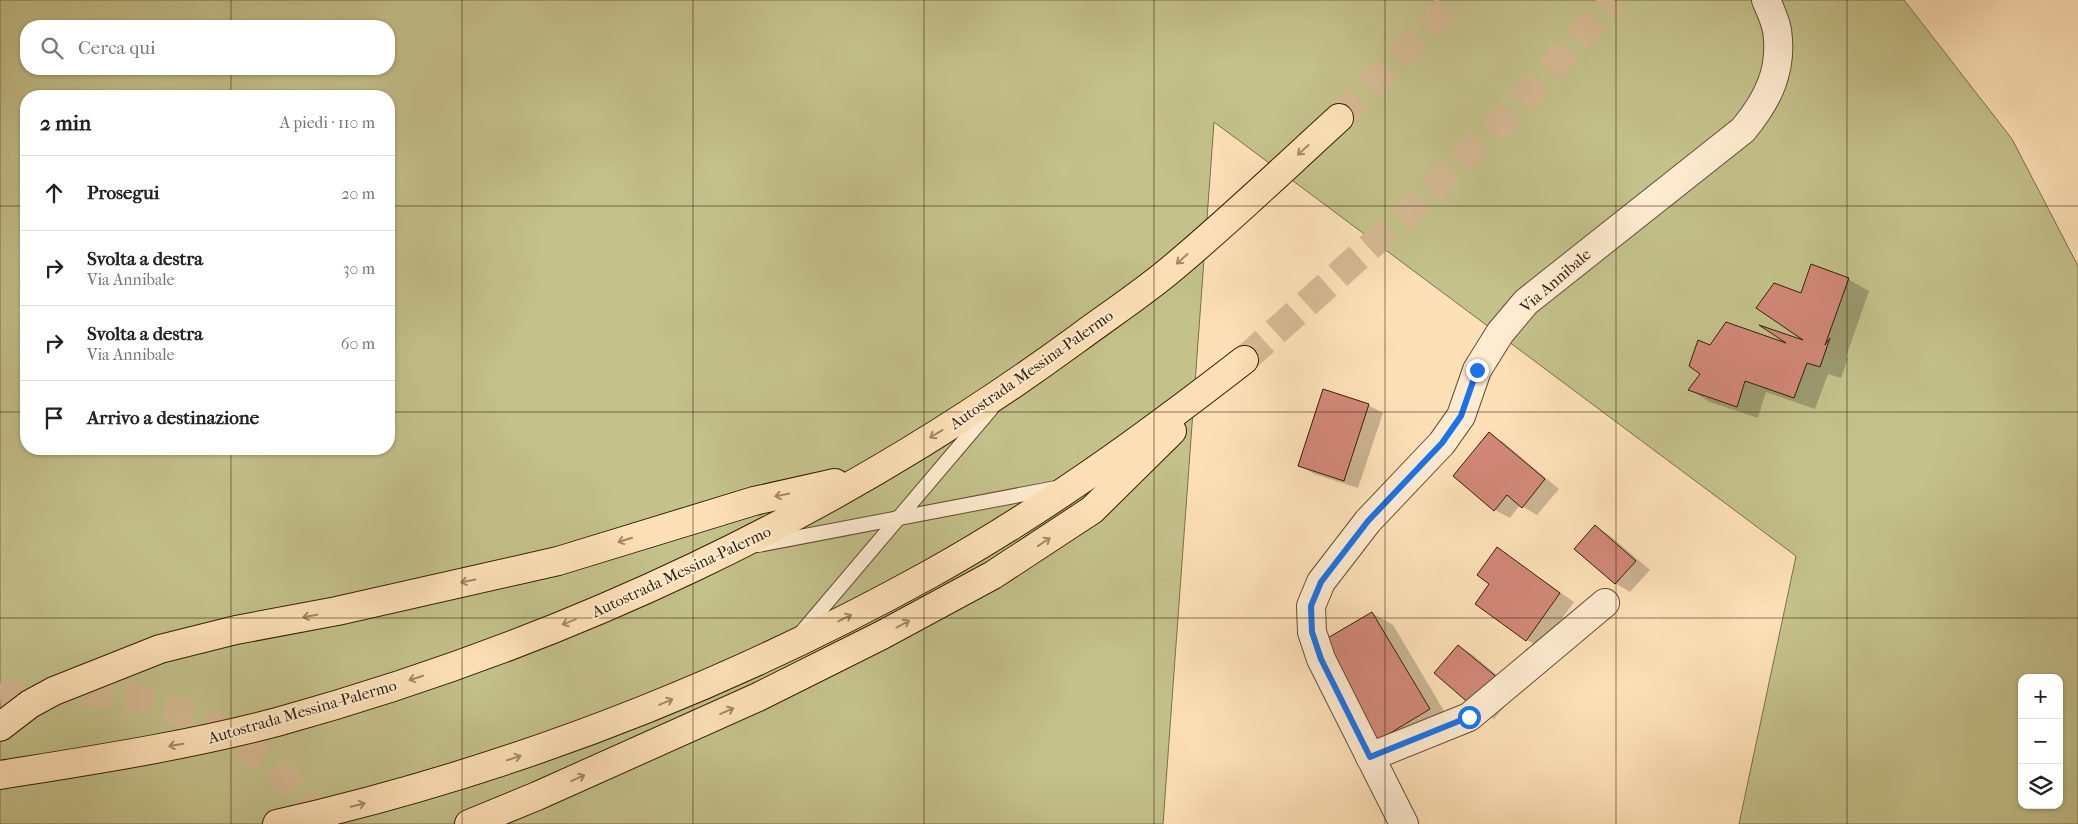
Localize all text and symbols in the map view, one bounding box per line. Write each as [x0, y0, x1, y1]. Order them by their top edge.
search box [20, 20, 395, 75]
icon: search [38, 34, 66, 62]
text: Cerca qui [78, 37, 156, 59]
text: 2 min [40, 111, 91, 135]
text: A piedi · 110 m [280, 113, 375, 132]
one-way arrow [1297, 144, 1310, 156]
icon: ahead [40, 179, 68, 207]
text: Prosegui [87, 182, 159, 204]
text: 20 m [341, 184, 375, 203]
street label: Via Annibale [1515, 244, 1595, 317]
text: Svolta a destra [87, 248, 203, 270]
one-way arrow [1176, 253, 1189, 265]
icon: right [40, 254, 68, 282]
text: 30 m [343, 259, 375, 278]
text: Via Annibale [87, 270, 175, 289]
street label: Autostrada Messina-Palermo [945, 306, 1117, 434]
text: Svolta a destra [87, 323, 203, 345]
icon: right [40, 329, 68, 357]
text: 60 m [341, 334, 375, 353]
text: Via Annibale [87, 345, 175, 364]
route end [1466, 359, 1489, 382]
icon: arrive [40, 404, 68, 432]
text: Arrivo a destinazione [87, 407, 259, 429]
one-way arrow [930, 430, 944, 440]
one-way arrow [774, 491, 790, 500]
street label: Autostrada Messina-Palermo [588, 522, 774, 622]
one-way arrow [618, 535, 634, 545]
one-way arrow [1036, 537, 1050, 547]
one-way arrow [461, 577, 477, 586]
one-way arrow [302, 612, 318, 622]
one-way arrow [837, 613, 852, 623]
one-way arrow [562, 618, 577, 628]
one-way arrow [896, 619, 911, 629]
one-way arrow [409, 674, 425, 684]
map controls [2018, 674, 2063, 809]
button: + [2018, 674, 2063, 719]
street label: Autostrada Messina-Palermo [205, 675, 399, 748]
one-way arrow [658, 697, 673, 707]
one-way arrow [719, 706, 734, 716]
route start [1458, 706, 1481, 729]
button: − [2018, 719, 2063, 764]
one-way arrow [168, 740, 184, 750]
one-way arrow [506, 753, 521, 762]
button: layers [2018, 764, 2063, 809]
one-way arrow [570, 773, 585, 782]
one-way arrow [350, 800, 366, 809]

